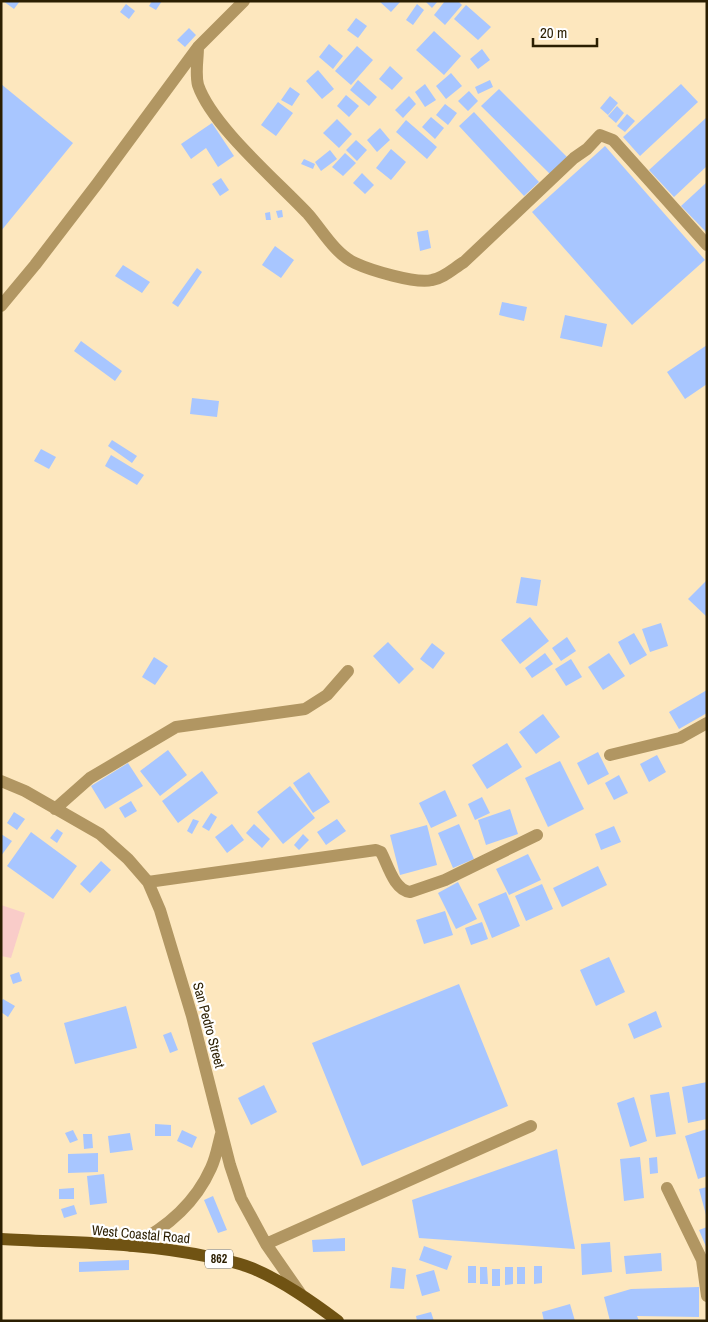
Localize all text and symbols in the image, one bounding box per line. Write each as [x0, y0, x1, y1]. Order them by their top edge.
scale bar [533, 15, 597, 47]
text: 20 m [540, 22, 567, 43]
street label: San Pedro Street [189, 980, 229, 1070]
street label: West Coastal Road [91, 1221, 191, 1247]
road number: 862 [205, 1250, 233, 1268]

